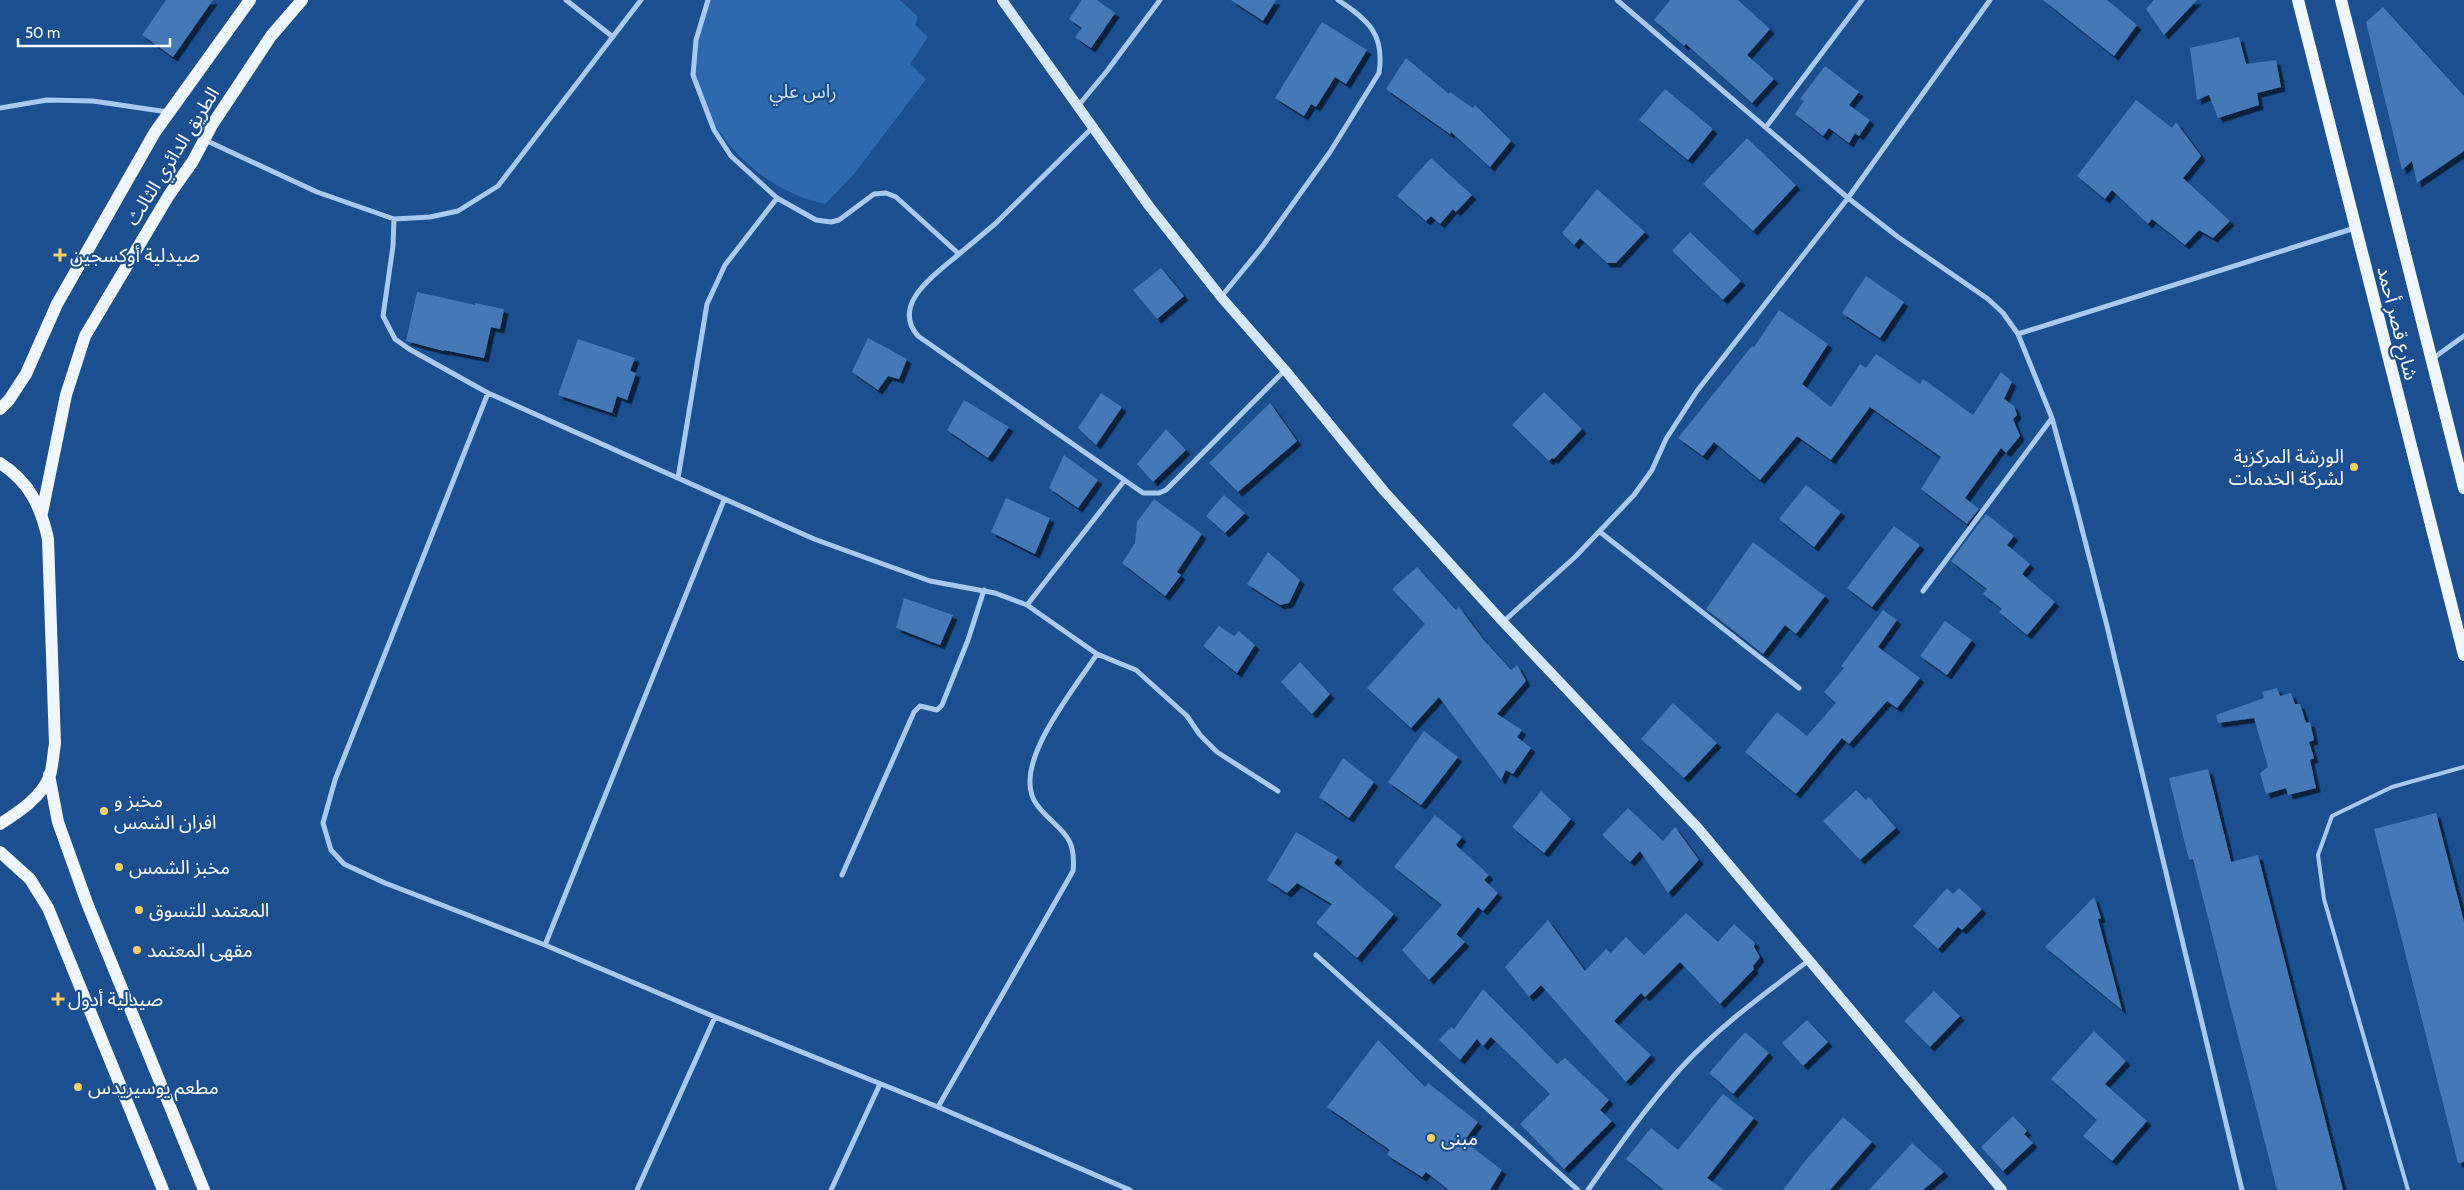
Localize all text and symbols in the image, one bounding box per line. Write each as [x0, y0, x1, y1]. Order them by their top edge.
scale bar [18, 15, 170, 47]
text: 50 m [25, 24, 60, 42]
park label: راس علي [769, 80, 837, 106]
street label: الطريق الدائري الثالث [121, 83, 227, 231]
place label: صيدلية أوكسجين [70, 244, 200, 267]
marker: صيدلية أوكسجين [54, 249, 66, 261]
street label: شارع قصر أحمد [2370, 264, 2423, 383]
place label: الورشة المركزية لشركة الخدمات [2229, 445, 2344, 490]
marker: الورشة المركزية لشركة الخدمات [2348, 461, 2360, 473]
place label: مخبز و افران الشمس [114, 789, 217, 834]
marker: مخبز و افران الشمس [98, 805, 110, 817]
place label: مخبز الشمس [129, 856, 230, 879]
marker: مخبز الشمس [113, 861, 125, 873]
place label: المعتمد للتسوق [149, 899, 269, 922]
marker: المعتمد للتسوق [133, 904, 145, 916]
place label: مقهى المعتمد [147, 939, 253, 962]
marker: مقهى المعتمد [131, 944, 143, 956]
place label: صيدلية أدول [68, 988, 163, 1011]
marker: صيدلية أدول [52, 993, 64, 1005]
place label: مطعم يوسيريدس [88, 1076, 219, 1102]
marker: مطعم يوسيريدس [72, 1081, 84, 1093]
place label: مبنى [1441, 1127, 1478, 1150]
marker: مبنى [1425, 1132, 1437, 1144]

